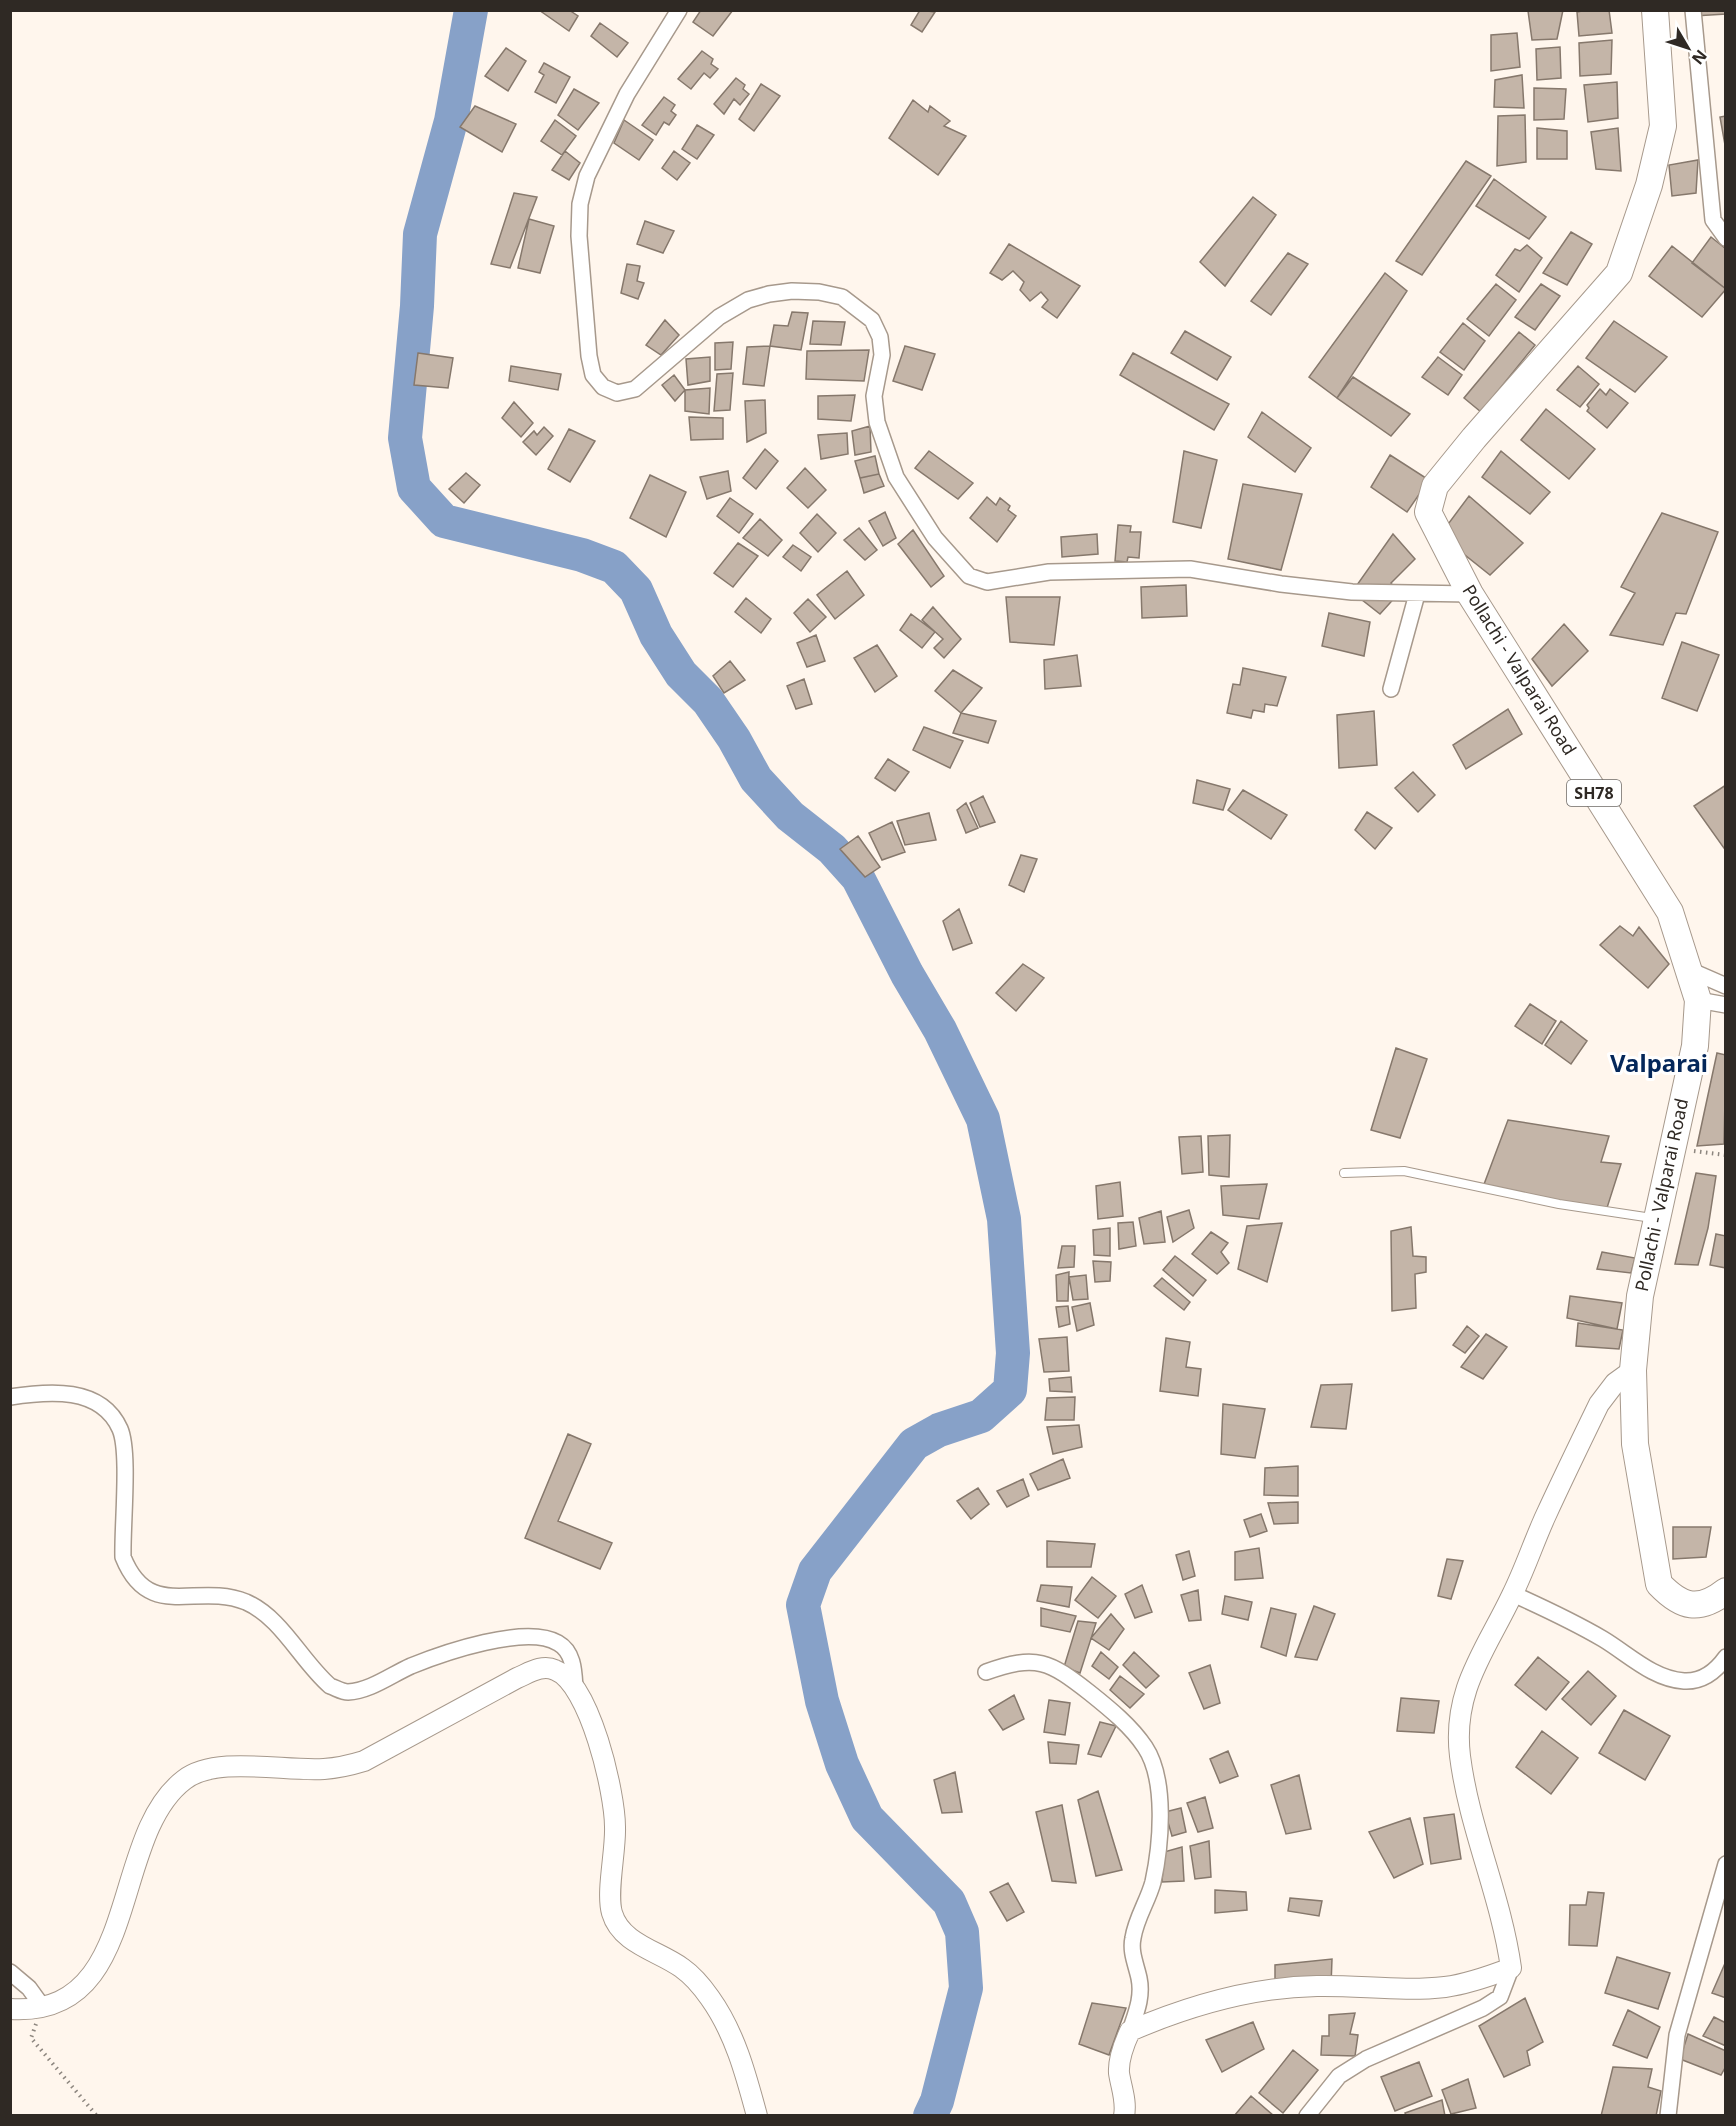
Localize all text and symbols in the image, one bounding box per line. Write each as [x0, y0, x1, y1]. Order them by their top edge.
north arrow [1658, 18, 1718, 78]
text: N [1687, 45, 1712, 69]
street label: Pollachi - Valparai Road [1458, 580, 1582, 759]
road number: SH78 [1567, 780, 1621, 806]
district label: Valparai [1610, 1046, 1708, 1079]
street label: Pollachi - Valparai Road [1629, 1096, 1693, 1294]

